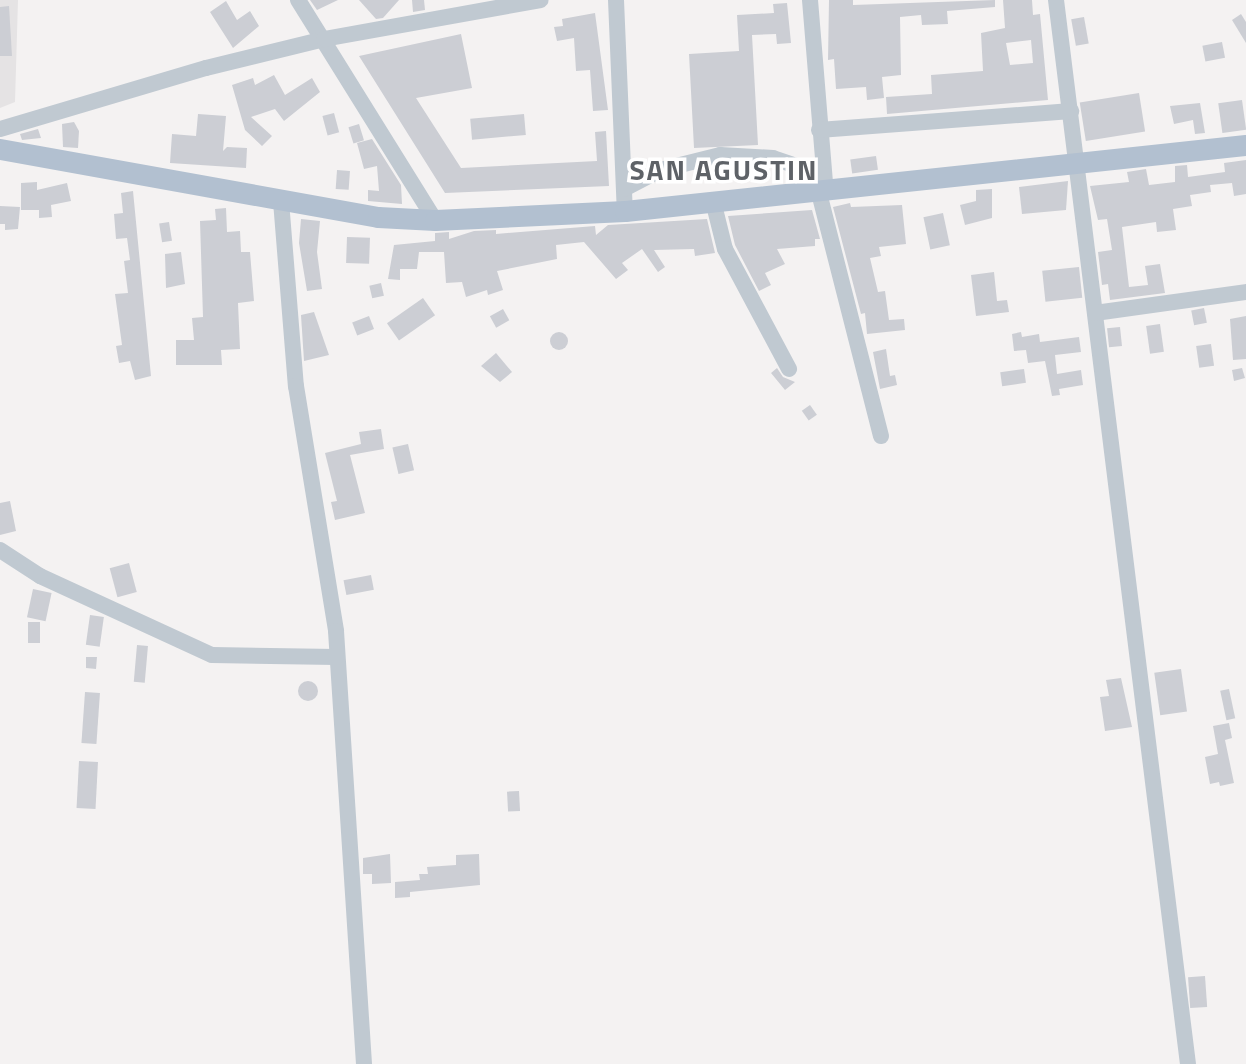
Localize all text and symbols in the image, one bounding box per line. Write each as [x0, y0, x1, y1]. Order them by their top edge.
district label: SAN AGUSTIN [631, 153, 817, 187]

